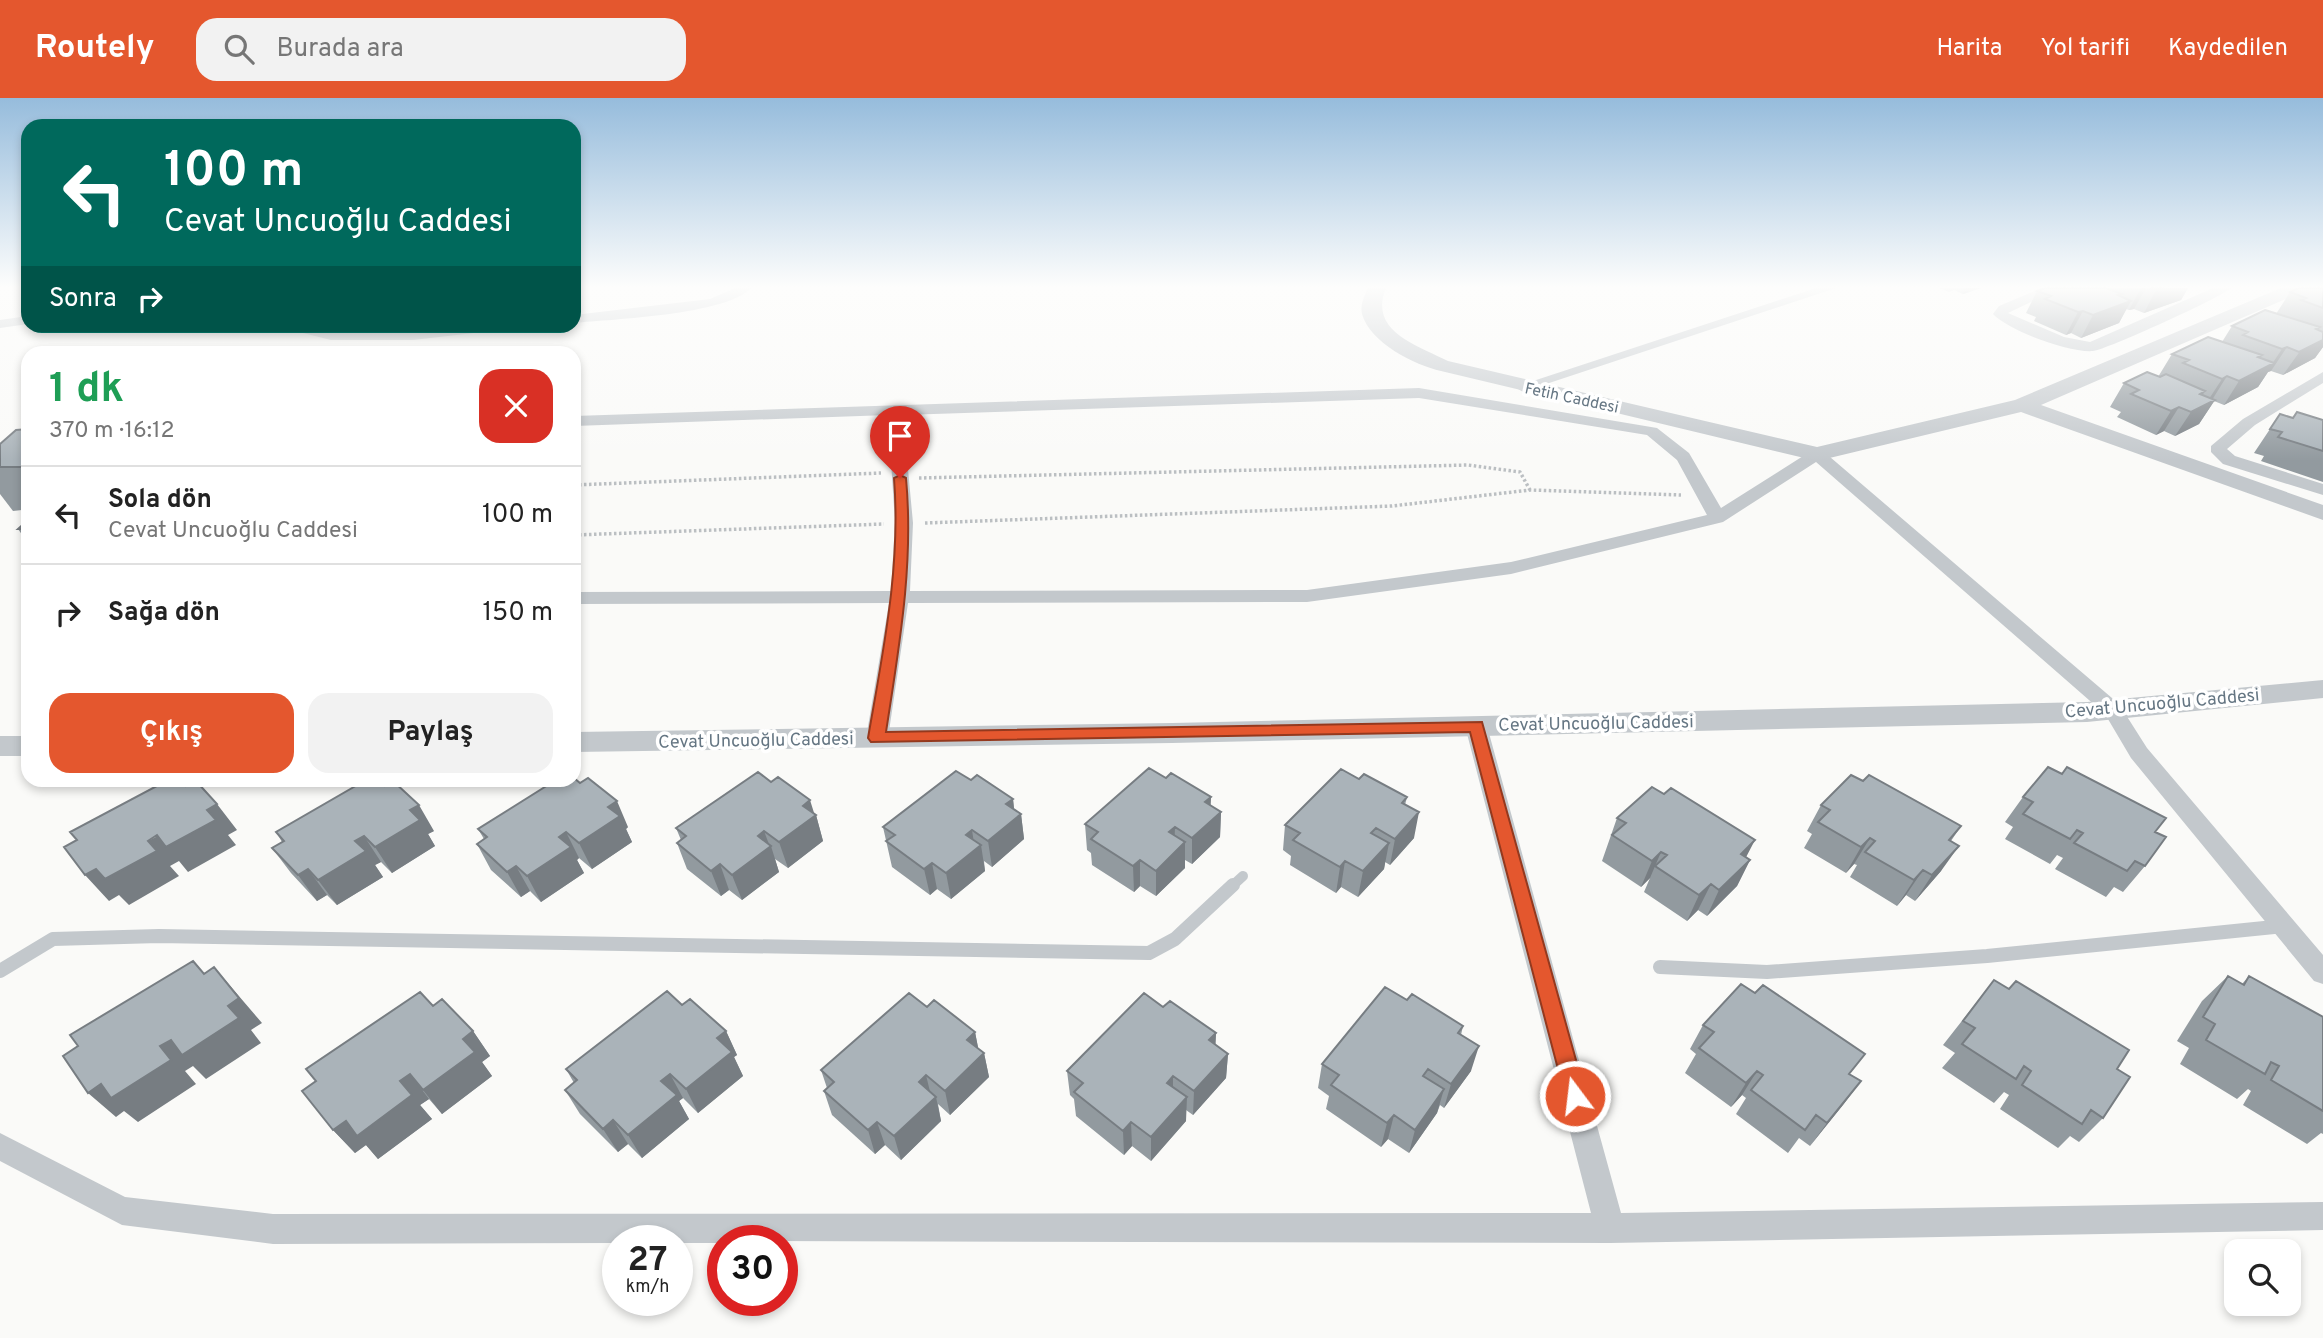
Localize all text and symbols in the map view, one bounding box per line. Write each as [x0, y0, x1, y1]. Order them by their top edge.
search box [196, 18, 686, 81]
text: Routely [35, 28, 154, 70]
icon: search [220, 30, 258, 68]
text: Burada ara [276, 33, 404, 66]
text: Harita [1937, 34, 2002, 64]
text: Yol tarifi [2040, 34, 2130, 64]
text: Kaydedilen [2168, 34, 2288, 64]
text: 100 m [164, 142, 303, 204]
icon: left [49, 147, 140, 238]
text: Cevat Uncuoğlu Caddesi [164, 203, 512, 243]
icon: right [131, 280, 169, 318]
text: Sonra [49, 283, 117, 316]
text: 1 dk [49, 364, 124, 417]
button: close [479, 369, 553, 443]
street label: Fetih Caddesi [1523, 379, 1620, 419]
pin [870, 406, 930, 478]
text: 370 m · 16:12 [49, 417, 175, 446]
icon: arrive [881, 417, 919, 455]
text: Sola dön [108, 484, 212, 517]
icon: left [49, 496, 87, 534]
text: 100 m [482, 499, 553, 532]
text: Cevat Uncuoğlu Caddesi [108, 517, 358, 546]
icon: right [49, 594, 87, 632]
text: Sağa dön [108, 597, 220, 630]
text: 150 m [482, 597, 553, 630]
street label: Cevat Uncuoğlu Caddesi [2064, 685, 2261, 724]
button: Çıkış [49, 693, 294, 773]
button: Paylaş [308, 693, 553, 773]
street label: Cevat Uncuoğlu Caddesi [1498, 711, 1694, 738]
street label: Cevat Uncuoğlu Caddesi [658, 728, 854, 755]
position arrow [1538, 1059, 1612, 1133]
speed limit sign: 30 [707, 1225, 798, 1316]
text: 27 [628, 1239, 667, 1283]
map controls [2224, 1239, 2301, 1316]
button: search [2224, 1239, 2301, 1316]
text: km/h [626, 1276, 669, 1299]

